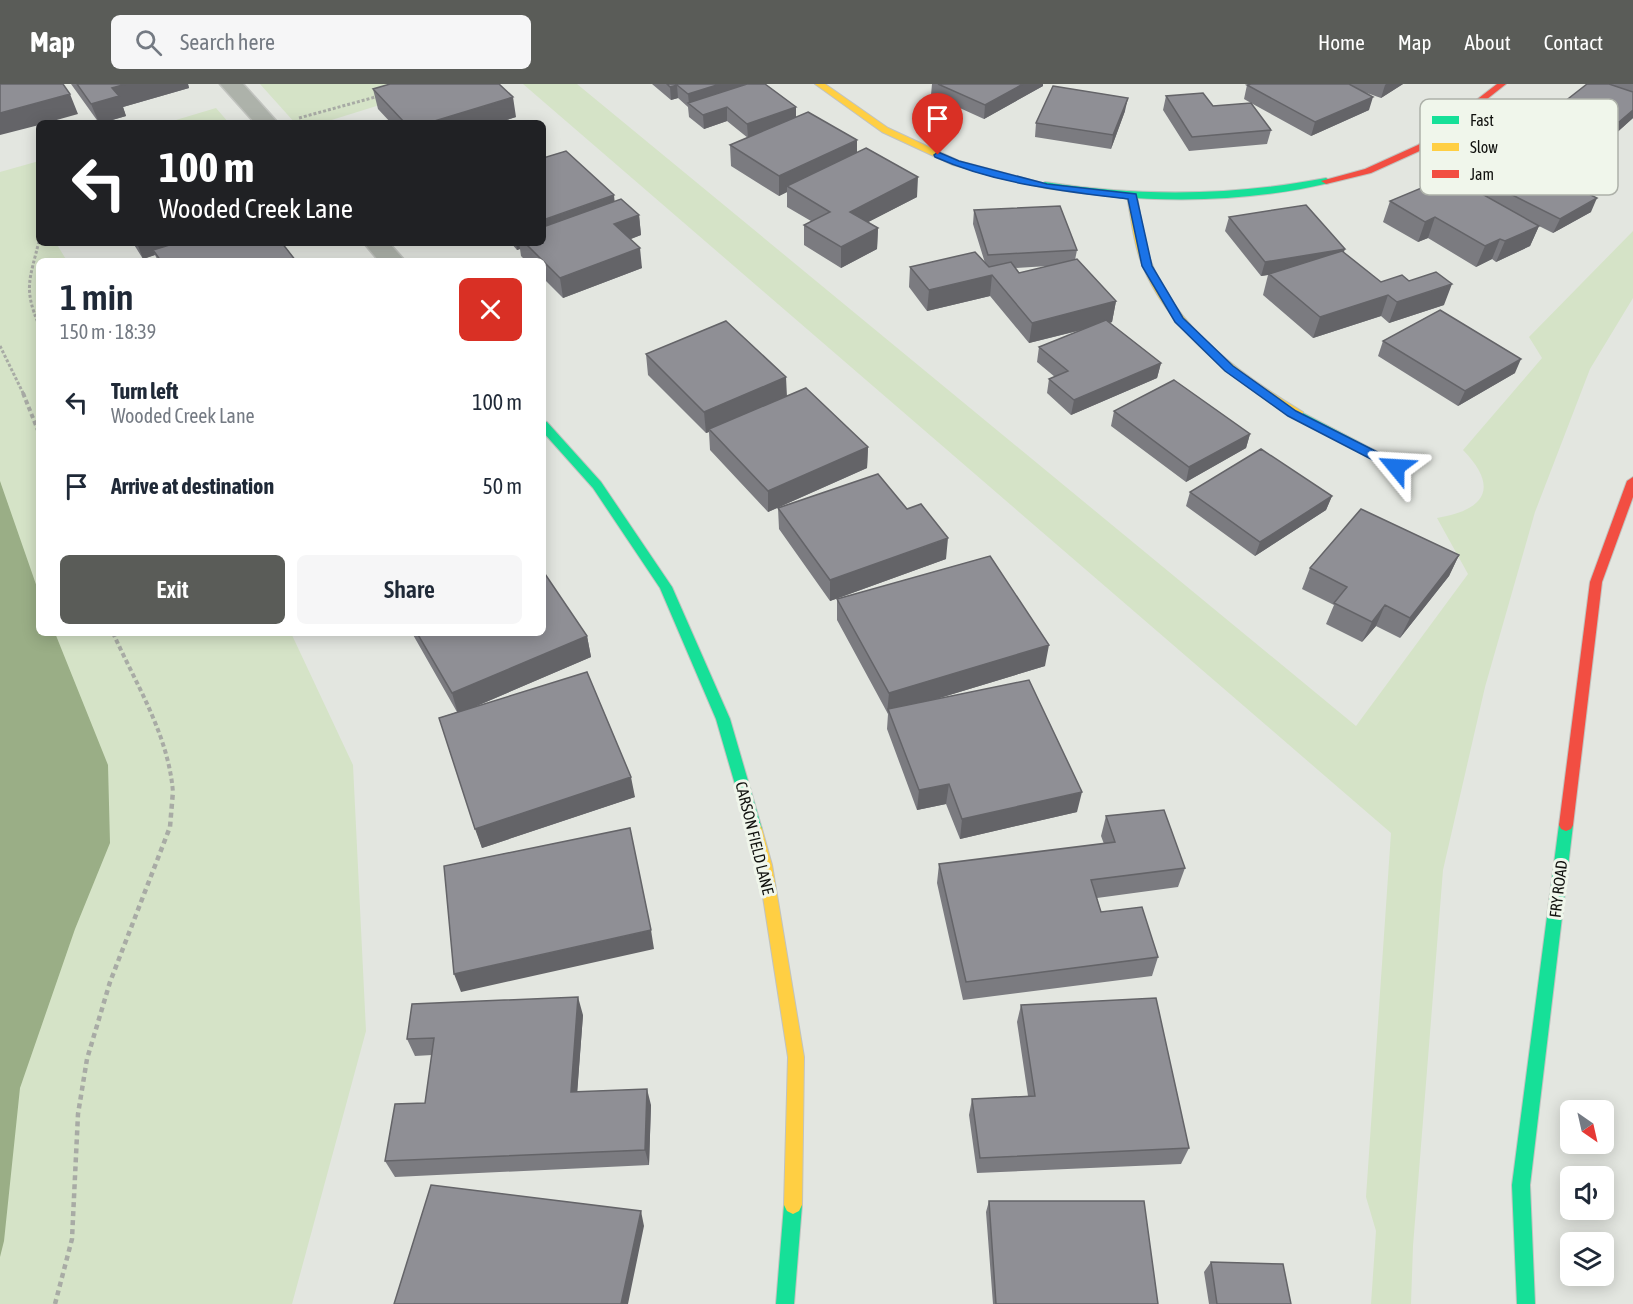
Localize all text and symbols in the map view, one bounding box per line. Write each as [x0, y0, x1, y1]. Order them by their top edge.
search box [111, 15, 531, 69]
text: Map [30, 26, 75, 58]
icon: search [132, 26, 165, 59]
text: Search here [180, 29, 275, 55]
text: Home [1318, 30, 1365, 54]
text: Map [1398, 30, 1432, 54]
text: About [1465, 30, 1511, 54]
text: Contact [1544, 30, 1603, 54]
pin [912, 93, 963, 155]
legend [1420, 99, 1618, 195]
icon: arrive [921, 102, 954, 135]
text: Fast [1470, 111, 1494, 129]
text: Slow [1470, 138, 1498, 156]
text: 100 m [159, 143, 254, 191]
icon: left [60, 144, 138, 222]
text: Jam [1470, 165, 1494, 183]
text: Wooded Creek Lane [159, 193, 353, 224]
text: 1 min [60, 276, 134, 318]
button: close [459, 278, 522, 341]
text: 150 m · 18:39 [60, 320, 156, 343]
text: Turn left [111, 378, 178, 404]
icon: left [60, 386, 93, 419]
text: 100 m [472, 389, 522, 415]
text: Wooded Creek Lane [111, 404, 255, 427]
position arrow [1364, 435, 1428, 499]
icon: arrive [60, 470, 93, 503]
text: Arrive at destination [111, 473, 274, 499]
text: 50 m [482, 473, 522, 499]
button: Exit [60, 555, 285, 624]
button: Share [297, 555, 522, 624]
street label: CARSON FIELD LANE [732, 780, 778, 896]
street label: FRY ROAD [1546, 859, 1570, 919]
north arrow [1560, 1100, 1614, 1154]
map controls [1560, 1100, 1614, 1286]
button: sound [1560, 1166, 1614, 1220]
button: layers [1560, 1232, 1614, 1286]

